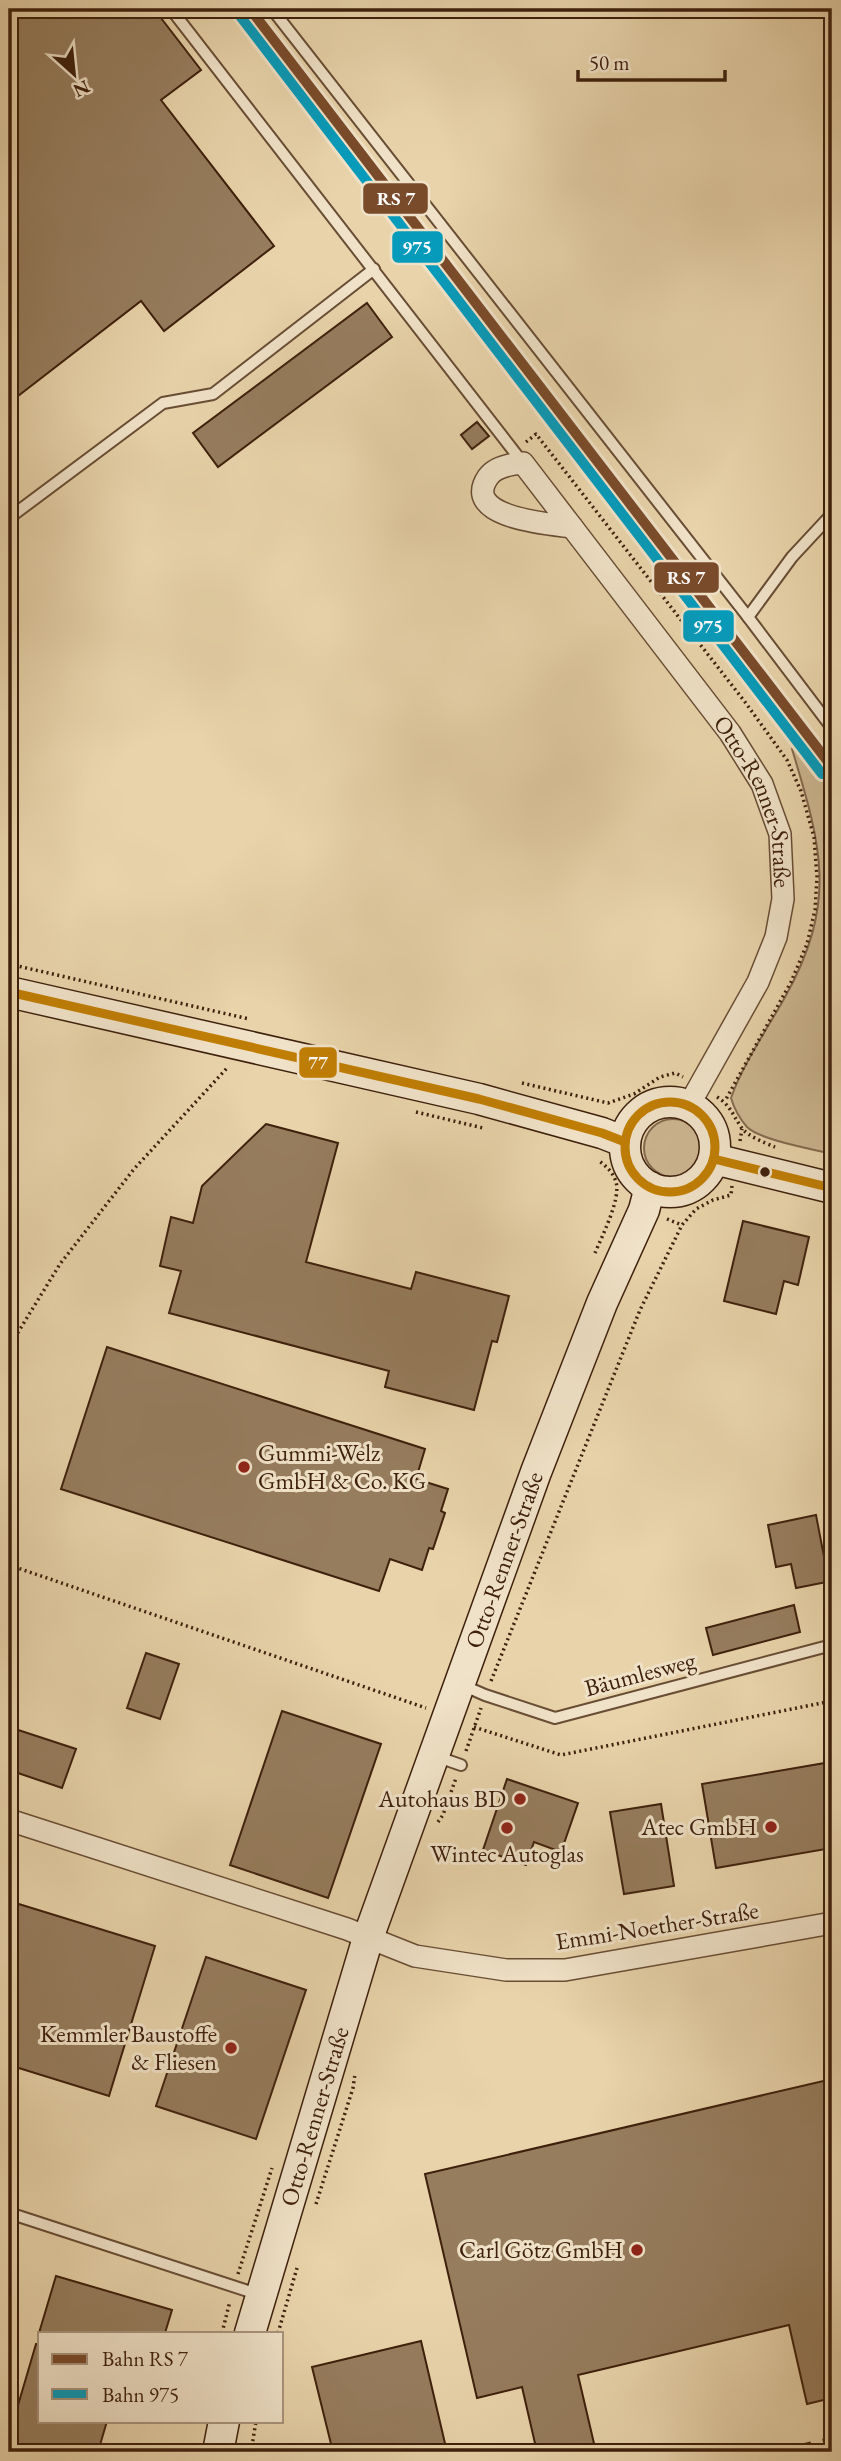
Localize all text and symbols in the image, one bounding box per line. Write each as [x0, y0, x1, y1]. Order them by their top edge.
north arrow [38, 38, 108, 108]
scale bar [578, 38, 726, 82]
text: 50 m [589, 49, 630, 76]
text: N [68, 74, 94, 104]
line badge: RS 7 [362, 182, 429, 215]
text: RS 7 [377, 186, 416, 211]
line badge: 975 [391, 230, 444, 264]
text: 975 [402, 235, 432, 260]
line badge: RS 7 [653, 561, 720, 594]
text: RS 7 [667, 565, 706, 590]
line badge: 975 [682, 609, 735, 643]
text: 975 [693, 614, 723, 639]
street label: Otto-Renner-Straße [707, 709, 798, 888]
line badge: 77 [298, 1046, 338, 1079]
text: 77 [308, 1050, 329, 1075]
unlabelled marker [758, 1165, 772, 1179]
place label: Gummi-Welz GmbH & Co. KG [258, 1437, 426, 1496]
marker: Gummi-Welz GmbH & Co. KG [236, 1459, 252, 1475]
street label: Otto-Renner-Straße [458, 1467, 550, 1652]
street label: Bäumlesweg [581, 1644, 699, 1703]
place label: Autohaus BD [377, 1783, 506, 1814]
marker: Autohaus BD [512, 1791, 528, 1807]
place label: Atec GmbH [640, 1811, 757, 1842]
marker: Atec GmbH [763, 1819, 779, 1835]
marker: Wintec Autoglas [499, 1820, 515, 1836]
place label: Wintec Autoglas [430, 1838, 584, 1869]
street label: Emmi-Noether-Straße [553, 1894, 761, 1957]
place label: Kemmler Baustoffe & Fliesen [40, 2018, 217, 2077]
street label: Otto-Renner-Straße [273, 2023, 356, 2210]
marker: Kemmler Baustoffe & Fliesen [223, 2040, 239, 2056]
place label: Carl Götz GmbH [459, 2234, 623, 2265]
marker: Carl Götz GmbH [629, 2242, 645, 2258]
legend [38, 2332, 284, 2422]
text: Bahn RS 7 [102, 2345, 189, 2372]
text: Bahn 975 [102, 2381, 179, 2408]

